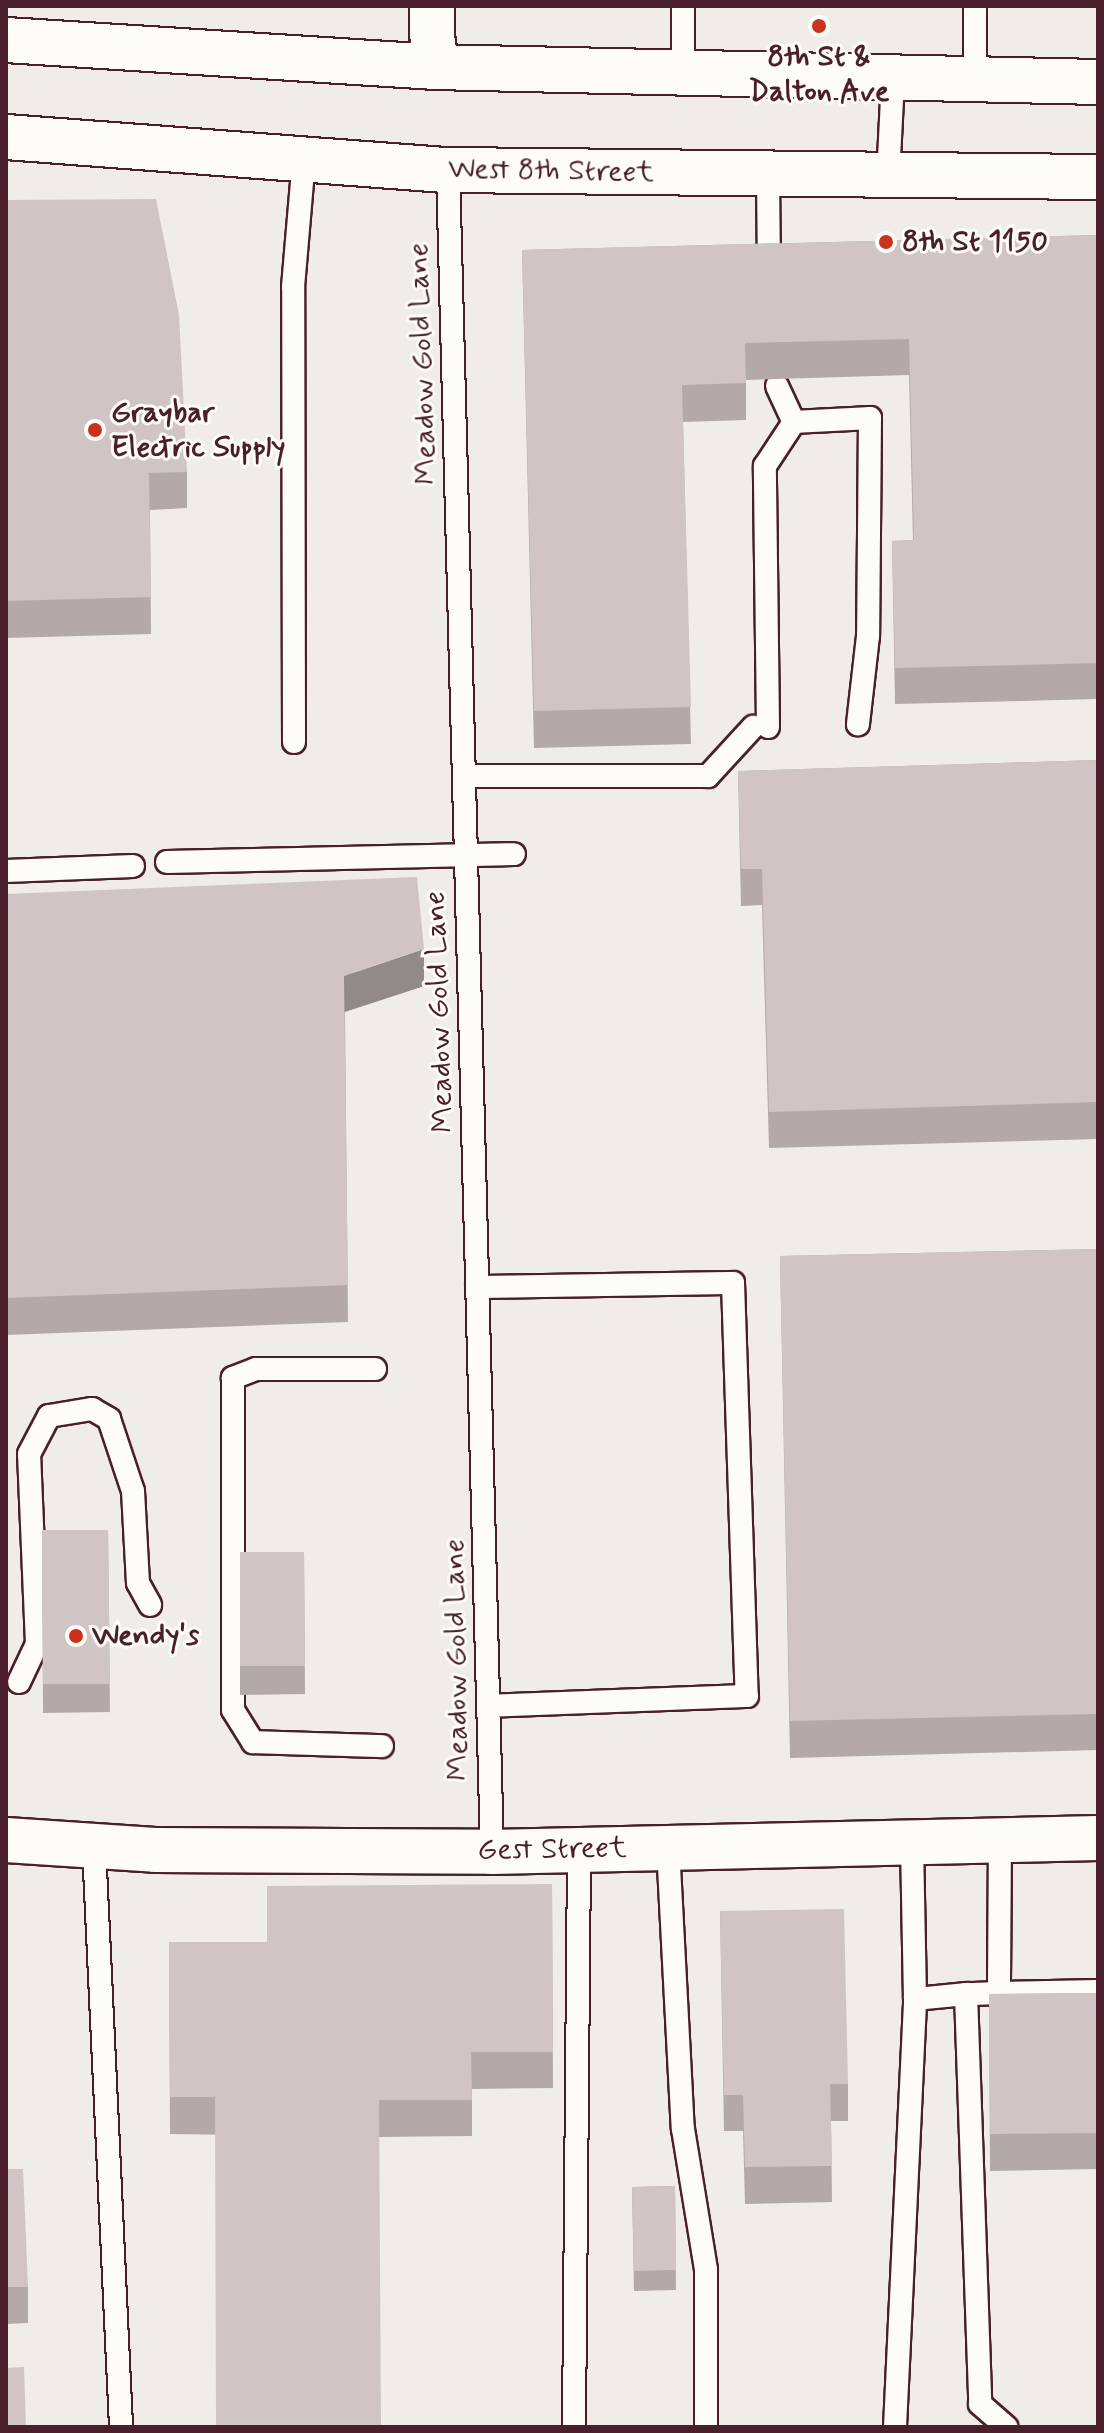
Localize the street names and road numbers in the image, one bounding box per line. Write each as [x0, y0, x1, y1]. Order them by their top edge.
street label: West 8th Street [448, 151, 654, 191]
street label: Meadow Gold Lane [401, 242, 445, 486]
street label: Meadow Gold Lane [418, 890, 462, 1134]
street label: Meadow Gold Lane [437, 1539, 477, 1781]
street label: Gest Street [477, 1831, 627, 1869]

